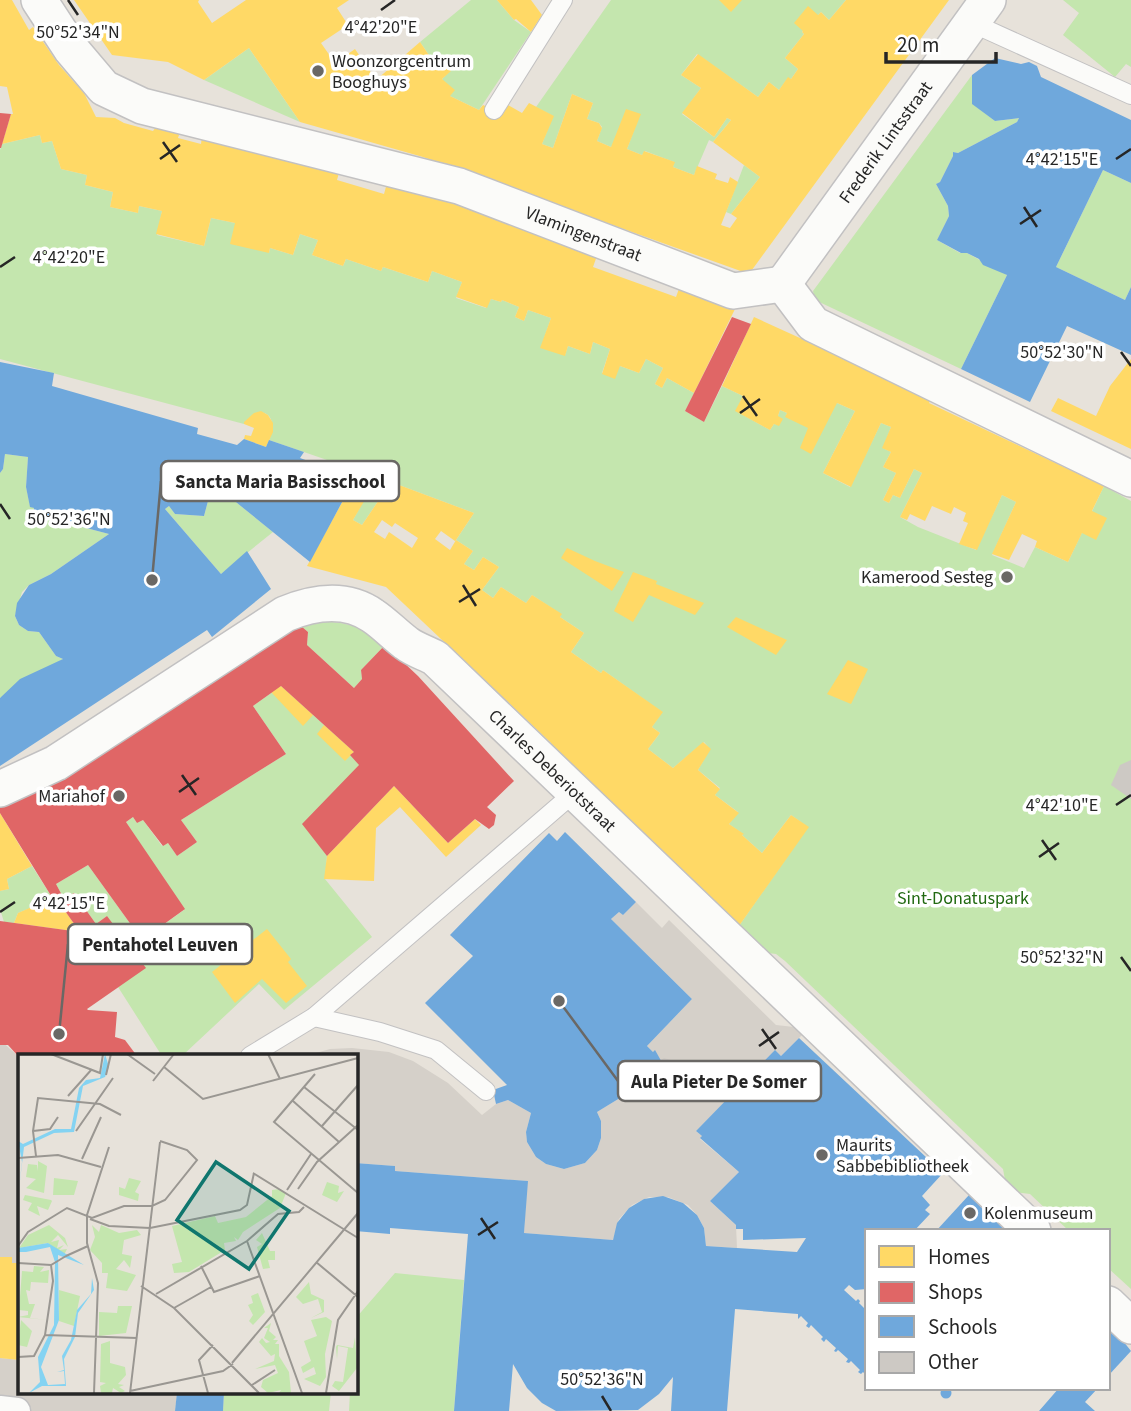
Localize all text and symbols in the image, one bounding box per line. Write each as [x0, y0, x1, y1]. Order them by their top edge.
text: 4°42'20"E [345, 15, 417, 40]
text: 50°52'34"N [36, 20, 120, 45]
scale bar [886, 21, 996, 65]
text: 20 m [897, 30, 939, 60]
place label: Woonzorgcentrum Booghuys [332, 49, 471, 95]
marker: Woonzorgcentrum Booghuys [310, 63, 326, 79]
street label: Frederik Lintsstraat [833, 76, 938, 209]
text: 4°42'15"E [1026, 147, 1098, 172]
street label: Vlamingenstraat [522, 201, 645, 268]
text: 4°42'20"E [33, 245, 105, 270]
text: 50°52'30"N [1020, 340, 1104, 365]
callout: Sancta Maria Basisschool [161, 461, 399, 501]
text: Sancta Maria Basisschool [175, 469, 386, 496]
text: 50°52'36"N [27, 507, 111, 532]
place label: Kamerood Sesteg [861, 565, 993, 590]
marker: Kamerood Sesteg [999, 569, 1015, 585]
street label: Charles Deberiotstraat [483, 704, 621, 838]
place label: Mariahof [38, 784, 106, 809]
marker: Mariahof [111, 788, 127, 804]
text: 4°42'10"E [1026, 793, 1098, 818]
park label: Sint-Donatuspark [897, 886, 1029, 911]
text: 4°42'15"E [33, 891, 105, 916]
callout: Pentahotel Leuven [68, 924, 252, 964]
text: Pentahotel Leuven [82, 932, 238, 959]
text: 50°52'32"N [1020, 945, 1104, 970]
inset map [18, 1054, 357, 1394]
callout: Aula Pieter De Somer [618, 1061, 821, 1101]
text: Aula Pieter De Somer [630, 1069, 807, 1096]
place label: Maurits Sabbebibliotheek [836, 1133, 969, 1179]
marker: Maurits Sabbebibliotheek [814, 1147, 830, 1163]
place label: Kolenmuseum [984, 1201, 1093, 1226]
marker: Kolenmuseum [962, 1205, 978, 1221]
legend [865, 1229, 1110, 1390]
text: Homes [928, 1242, 990, 1272]
text: Shops [928, 1277, 983, 1307]
text: Schools [928, 1312, 997, 1342]
text: Other [928, 1347, 979, 1377]
text: 50°52'36"N [560, 1367, 644, 1392]

